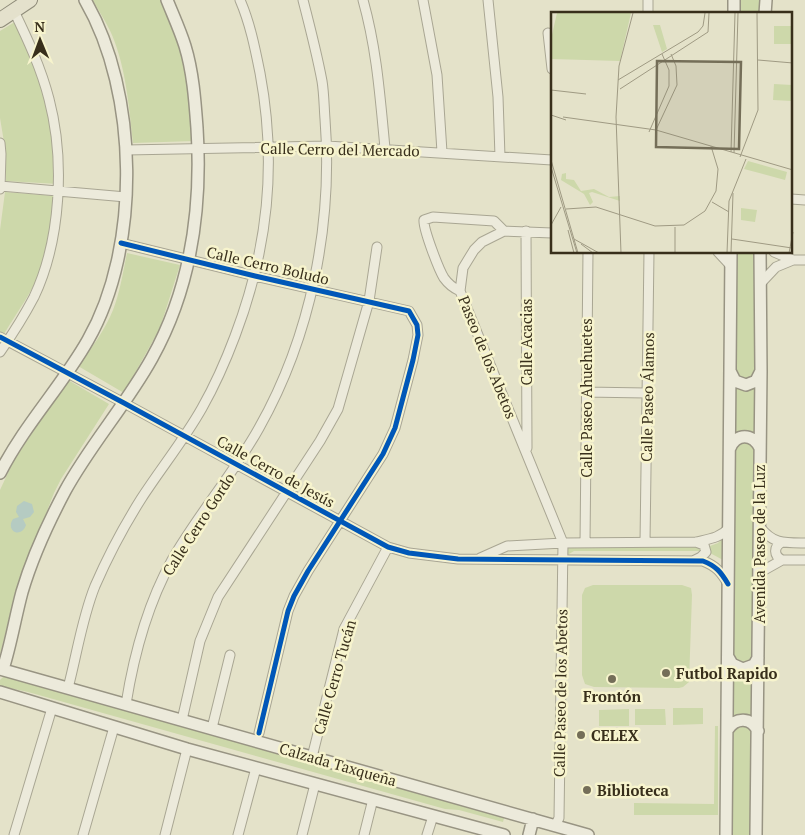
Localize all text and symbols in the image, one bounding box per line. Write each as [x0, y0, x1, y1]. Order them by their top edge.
inset map [551, 12, 792, 254]
north arrow [15, 15, 65, 65]
text: N [34, 17, 46, 36]
street label: Calle Cerro del Mercado [260, 138, 420, 160]
street label: Calle Cerro Boludo [205, 241, 331, 289]
street label: Paseo de los Abetos [454, 293, 522, 421]
street label: Calle Acacias [516, 298, 536, 386]
street label: Calle Paseo Ahuehuetes [576, 318, 596, 478]
street label: Calle Paseo Álamos [636, 332, 658, 462]
street label: Calle Cerro de Jesús [214, 430, 338, 512]
street label: Avenida Paseo de la Luz [749, 465, 769, 623]
street label: Calle Cerro Gordo [157, 469, 239, 579]
street label: Calle Paseo de los Abetos [549, 609, 571, 777]
street label: Calle Cerro Tucán [308, 617, 360, 737]
place label: Futbol Rapido [676, 663, 778, 683]
marker: Futbol Rapido [660, 667, 672, 679]
marker: Frontón [606, 673, 618, 685]
place label: Frontón [583, 686, 641, 706]
place label: CELEX [591, 725, 639, 745]
marker: CELEX [575, 729, 587, 741]
street label: Calzada Taxqueña [277, 738, 399, 790]
place label: Biblioteca [597, 780, 670, 800]
marker: Biblioteca [581, 784, 593, 796]

